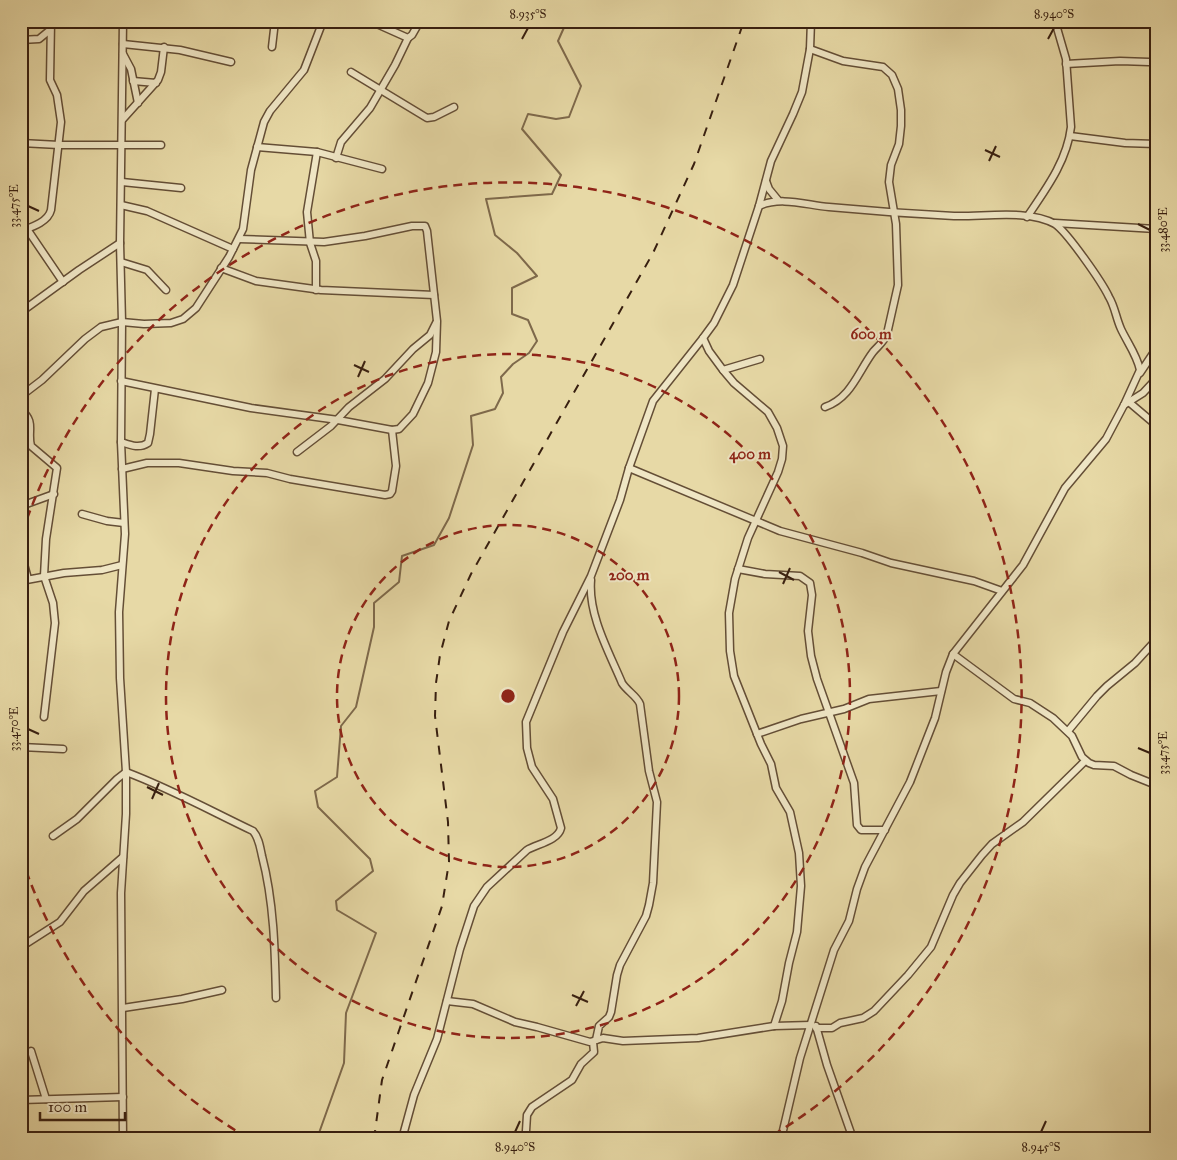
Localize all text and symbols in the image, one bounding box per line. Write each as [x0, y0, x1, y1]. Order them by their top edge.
text: 8.935°S [510, 7, 547, 21]
text: 8.940°S [1034, 7, 1074, 21]
text: 33.475°E [7, 184, 21, 228]
text: 33.480°E [1156, 207, 1170, 253]
text: 600 m [851, 325, 892, 343]
text: 400 m [729, 445, 771, 464]
text: 200 m [609, 566, 650, 584]
centre of rings [499, 687, 517, 705]
text: 33.470°E [7, 706, 21, 751]
text: 33.475°E [1156, 731, 1170, 775]
scale bar [40, 1090, 125, 1122]
text: 100 m [48, 1098, 88, 1116]
text: 8.940°S [495, 1140, 535, 1154]
text: 8.945°S [1022, 1140, 1061, 1154]

